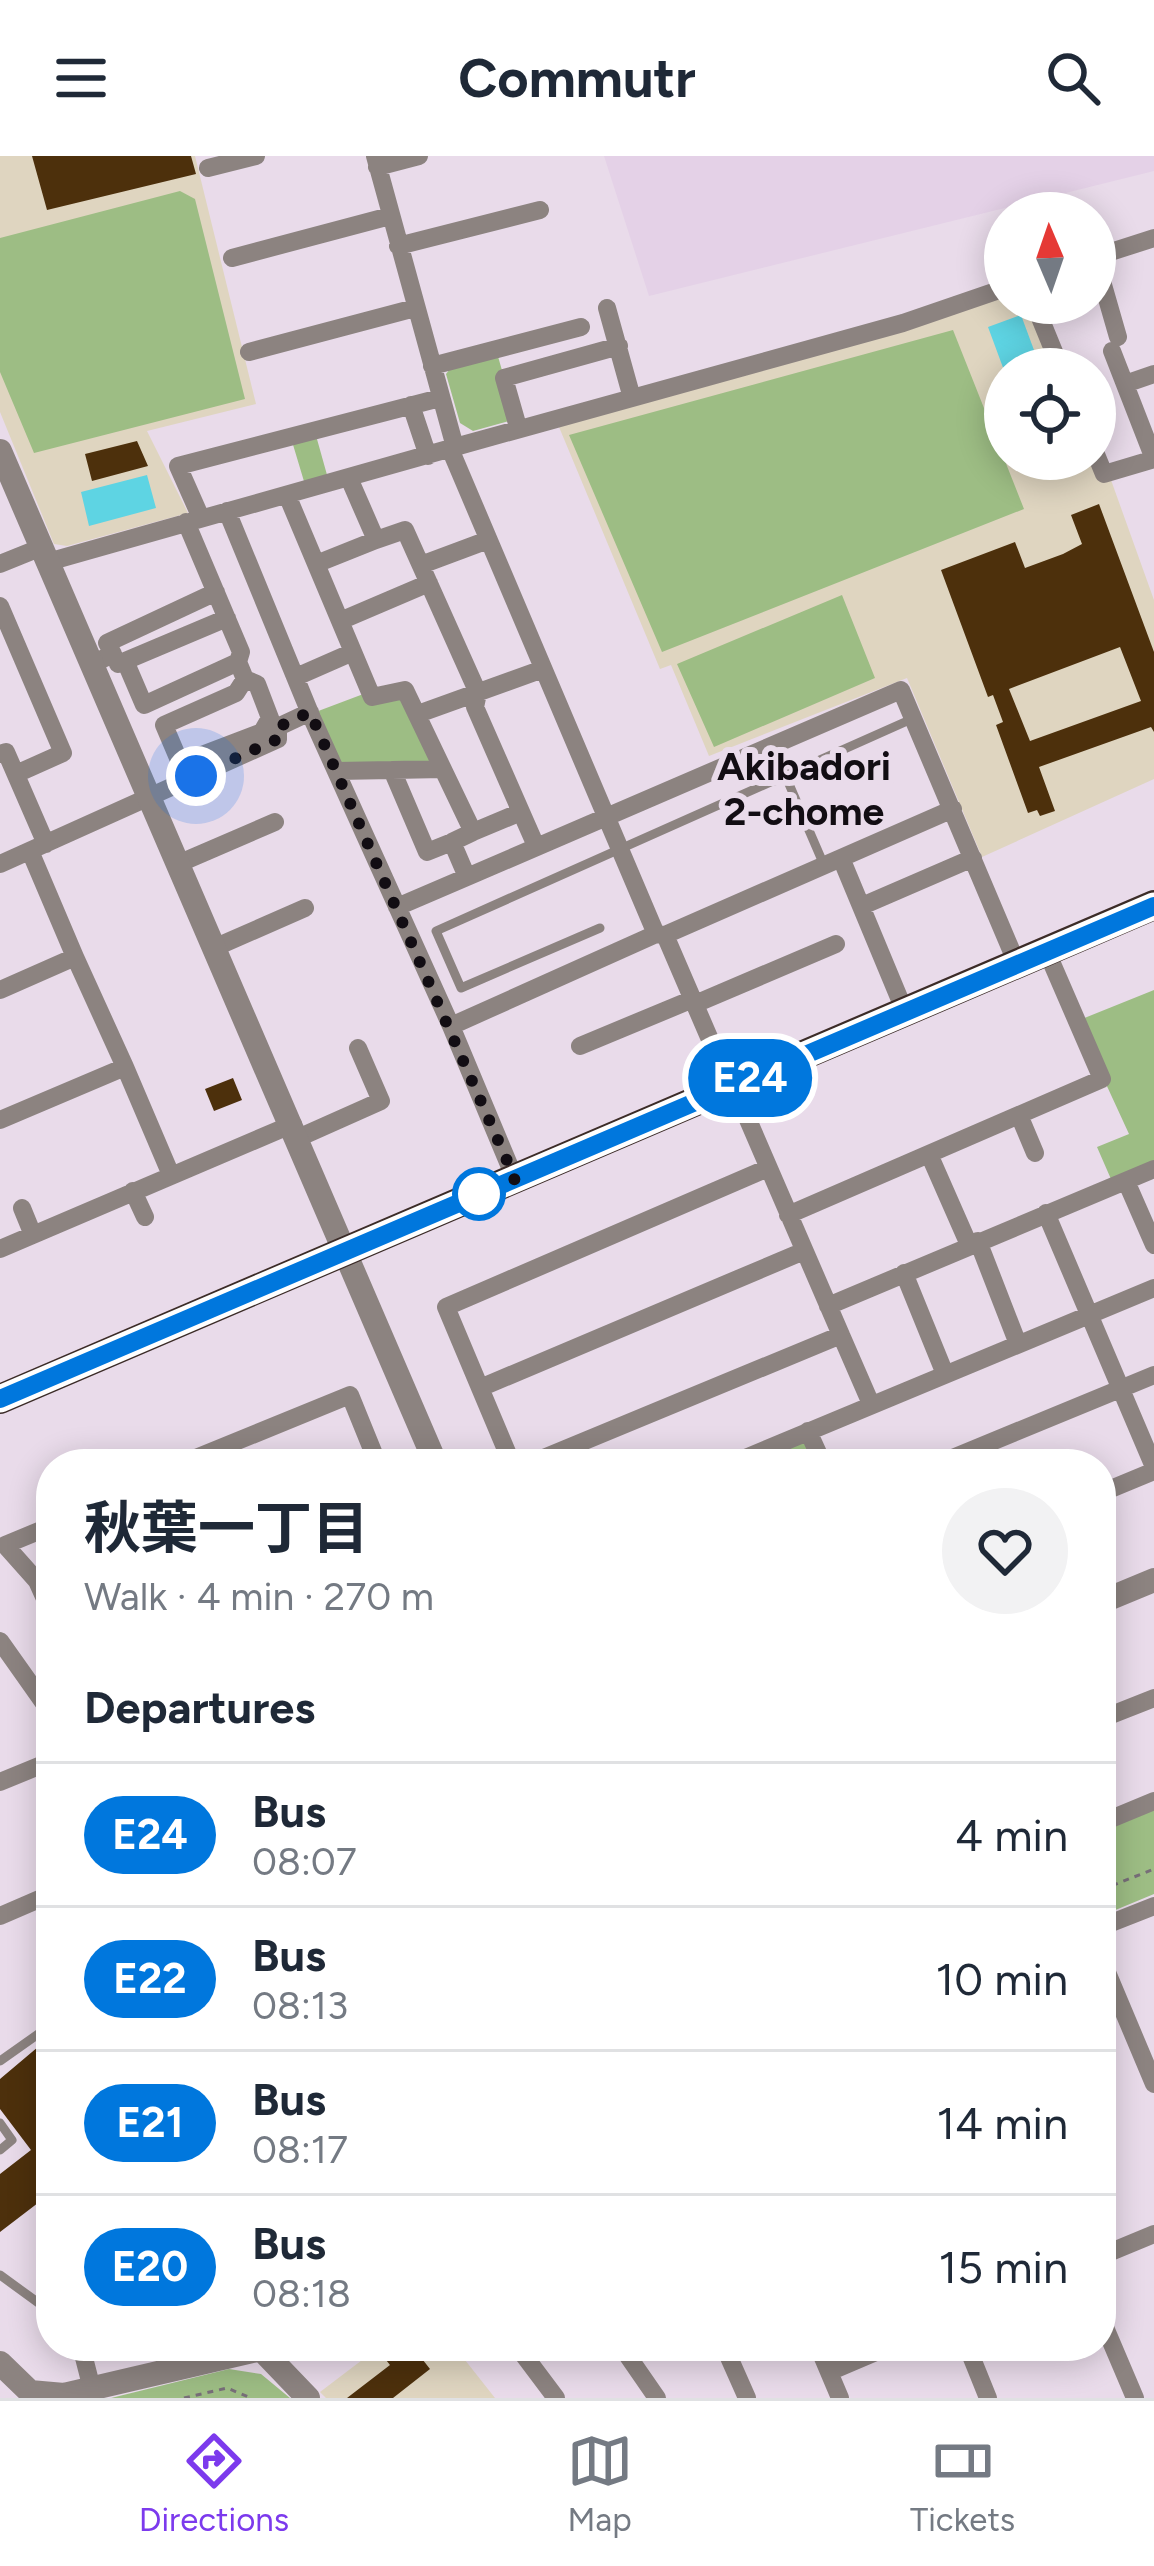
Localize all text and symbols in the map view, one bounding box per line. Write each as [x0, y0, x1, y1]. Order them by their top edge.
icon: menu [48, 45, 114, 111]
icon: search [1040, 45, 1106, 111]
text: Commutr [458, 46, 696, 111]
north arrow [984, 192, 1116, 324]
map controls [984, 192, 1116, 480]
button: locate [984, 348, 1116, 480]
district label: Akibadori 2-chome [717, 743, 891, 835]
your location [166, 746, 226, 806]
line badge: E24 [681, 1039, 819, 1117]
text: E24 [712, 1052, 788, 1103]
unlabelled marker [454, 1169, 504, 1219]
button: heart [942, 1488, 1068, 1614]
text: 秋葉一丁目 [84, 1494, 369, 1562]
text: Walk · 4 min · 270 m [84, 1573, 434, 1620]
text: Departures [84, 1680, 315, 1734]
text: Bus [252, 1784, 326, 1838]
text: 4 min [955, 1808, 1068, 1862]
text: E24 [112, 1809, 188, 1860]
text: 08:07 [252, 1838, 357, 1885]
text: Bus [252, 1928, 326, 1982]
text: 10 min [936, 1952, 1068, 2006]
text: E22 [113, 1953, 187, 2004]
text: 08:13 [252, 1982, 348, 2029]
text: Bus [252, 2072, 326, 2126]
text: 14 min [937, 2096, 1068, 2150]
text: E21 [117, 2097, 183, 2148]
text: 08:17 [252, 2126, 348, 2173]
text: Bus [252, 2216, 326, 2270]
text: 15 min [939, 2240, 1068, 2294]
text: E20 [112, 2241, 188, 2292]
text: 08:18 [252, 2270, 351, 2317]
tab: Directions [139, 2428, 289, 2539]
tab: Map [567, 2428, 633, 2539]
tab: Tickets [910, 2428, 1015, 2539]

